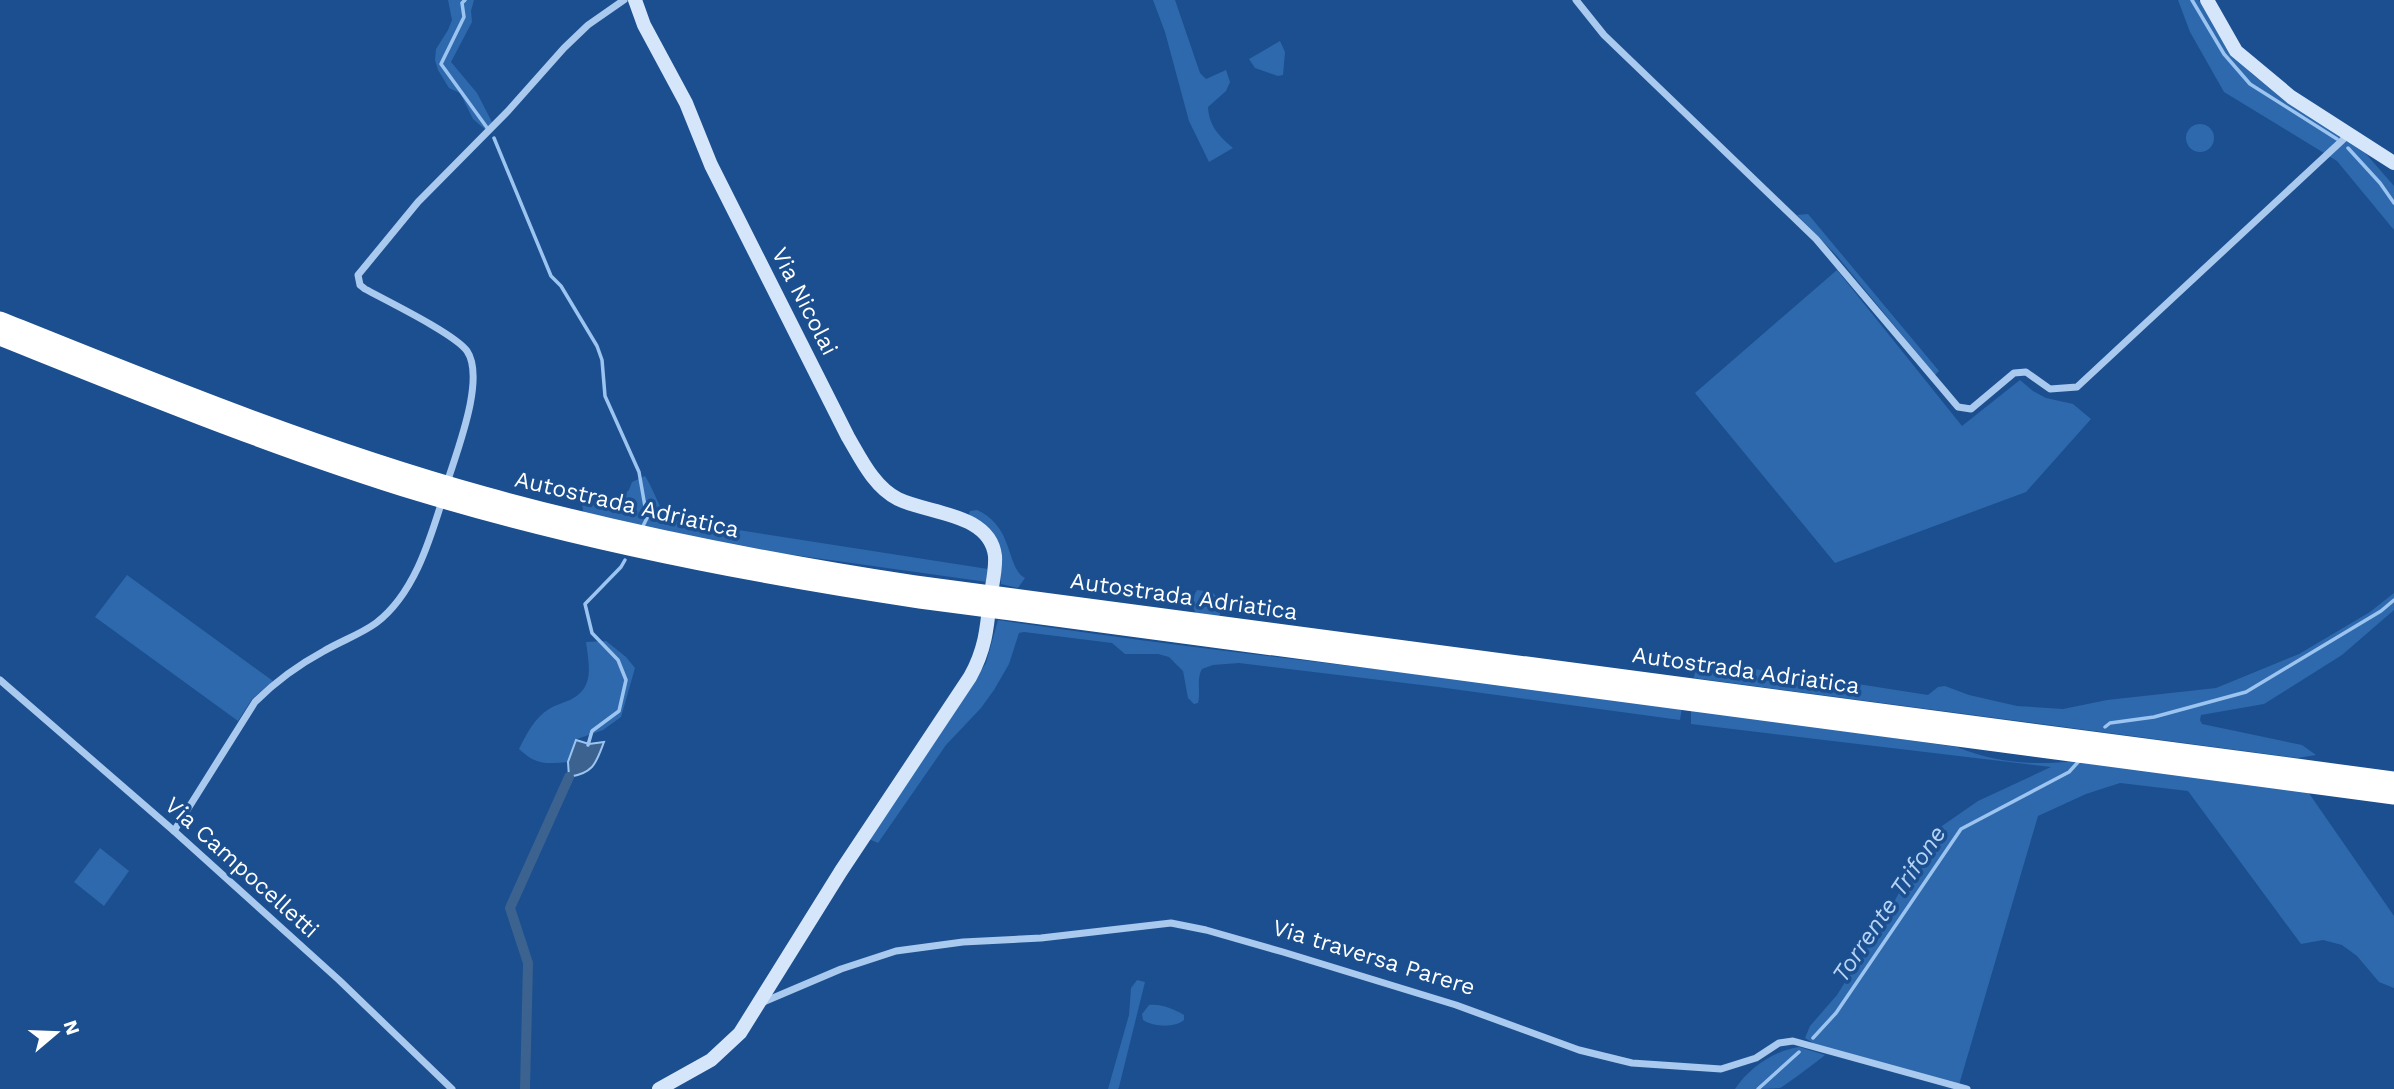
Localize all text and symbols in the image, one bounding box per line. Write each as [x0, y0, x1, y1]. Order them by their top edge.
street label: Via Nicolai [766, 243, 843, 360]
street label: Autostrada Adriatica [512, 466, 742, 543]
street label: Autostrada Adriatica [1068, 567, 1299, 626]
street label: Autostrada Adriatica [1630, 641, 1861, 700]
street label: Via Campocelletti [159, 791, 324, 943]
water label: Torrente Trifone [1826, 820, 1952, 988]
street label: Via traversa Parere [1269, 914, 1478, 1001]
north arrow [21, 998, 91, 1068]
text: N [58, 1017, 85, 1038]

